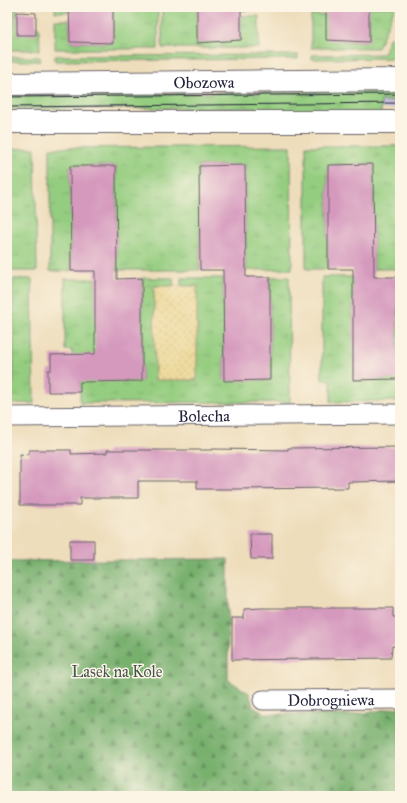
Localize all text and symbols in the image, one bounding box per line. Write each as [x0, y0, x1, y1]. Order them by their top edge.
street label: Obozowa [173, 73, 235, 92]
street label: Bolecha [178, 406, 230, 426]
park label: Lasek na Kole [72, 662, 163, 681]
street label: Dobrogniewa [287, 690, 375, 711]

